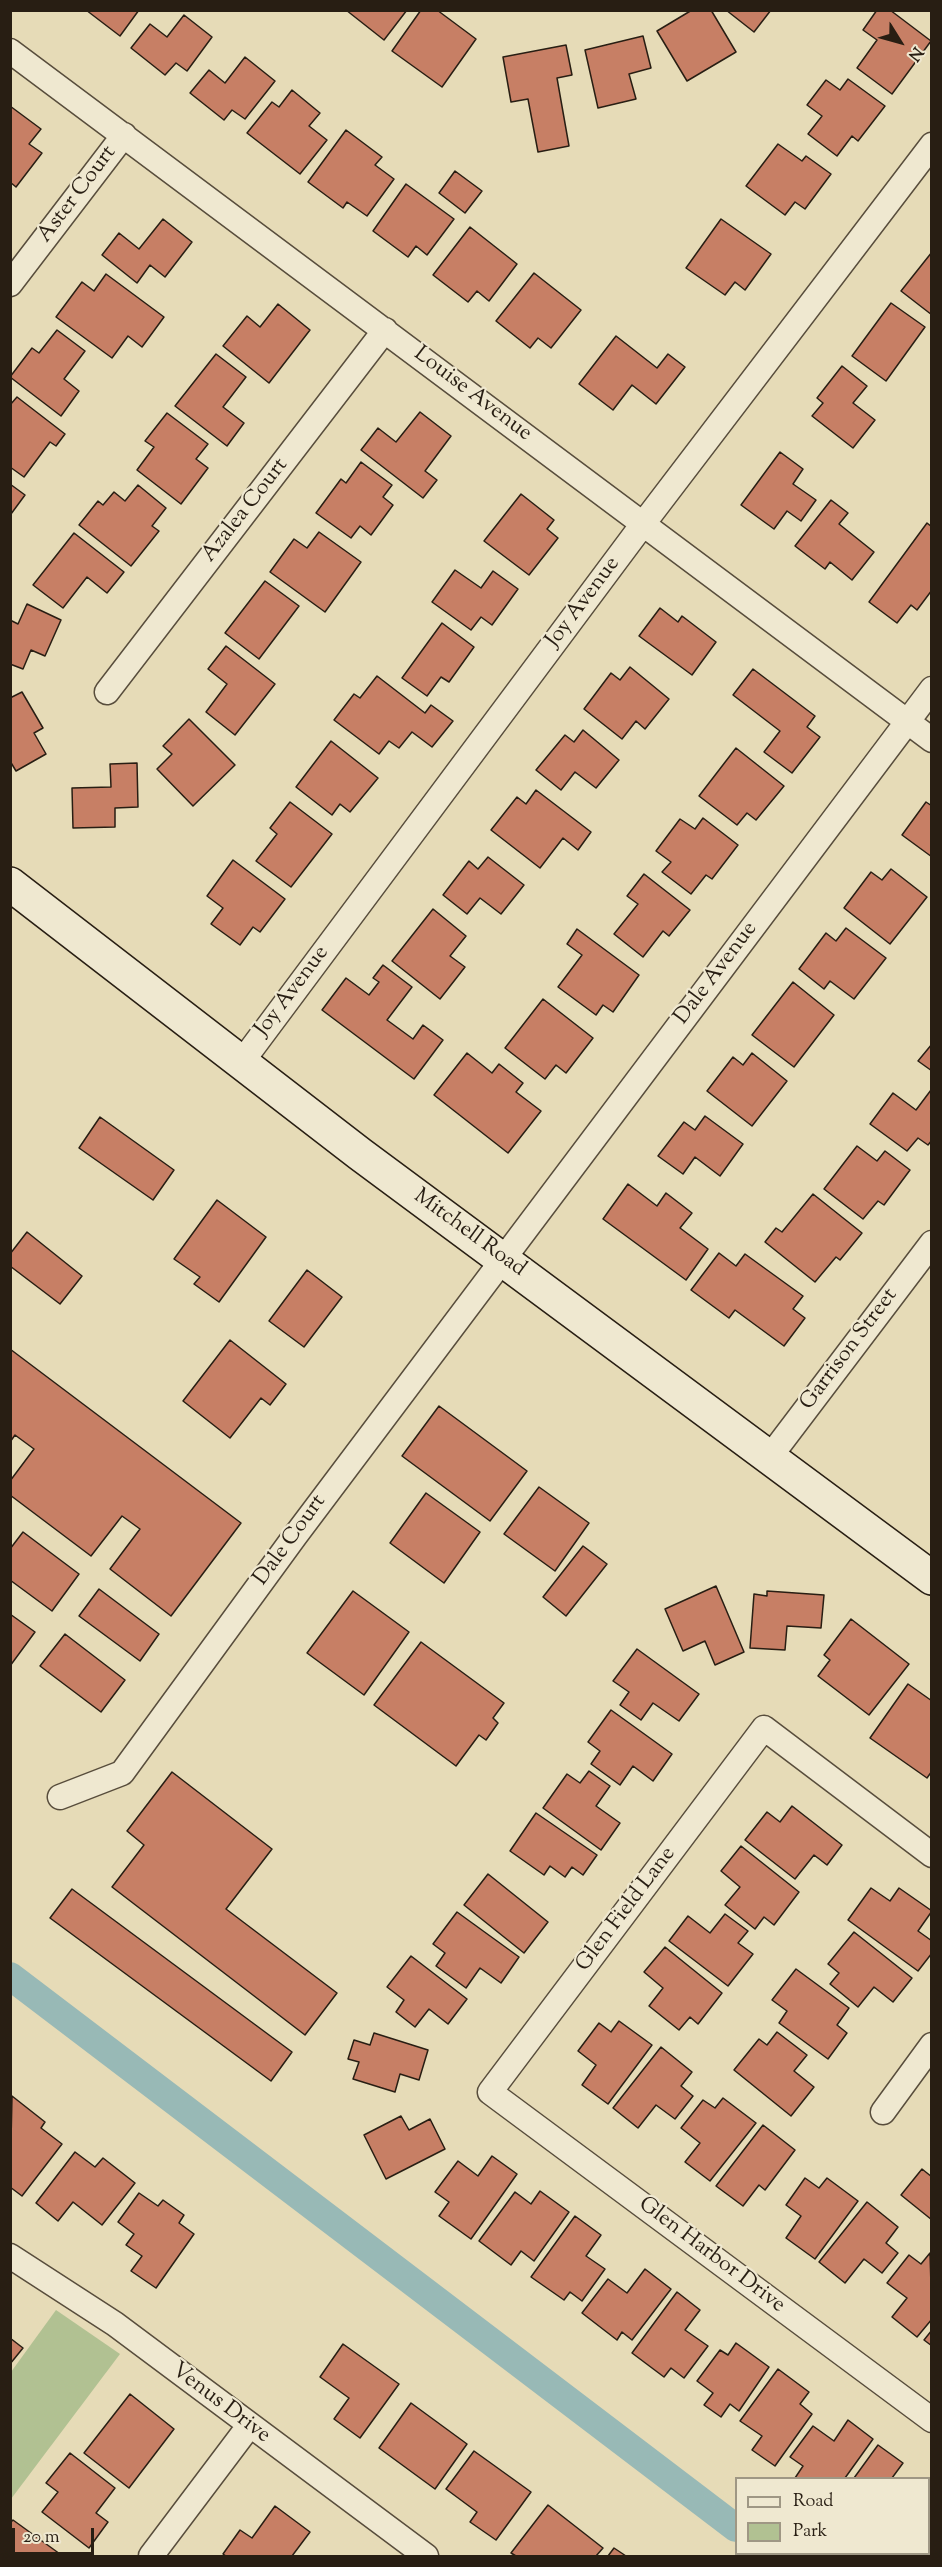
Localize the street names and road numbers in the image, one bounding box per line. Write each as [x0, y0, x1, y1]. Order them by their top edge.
street label: Aster Court [33, 141, 123, 249]
street label: Louise Avenue [408, 342, 536, 448]
street label: Azalea Court [197, 454, 295, 568]
street label: Joy Avenue [541, 552, 627, 654]
street label: Dale Avenue [670, 917, 764, 1031]
street label: Joy Avenue [250, 941, 336, 1043]
street label: Mitchell Road [407, 1184, 531, 1284]
street label: Garrison Street [796, 1284, 904, 1416]
street label: Dale Court [249, 1490, 333, 1592]
street label: Glen Field Lane [571, 1842, 683, 1978]
street label: Glen Harbor Drive [632, 2192, 790, 2320]
street label: Venus Drive [165, 2358, 275, 2450]

